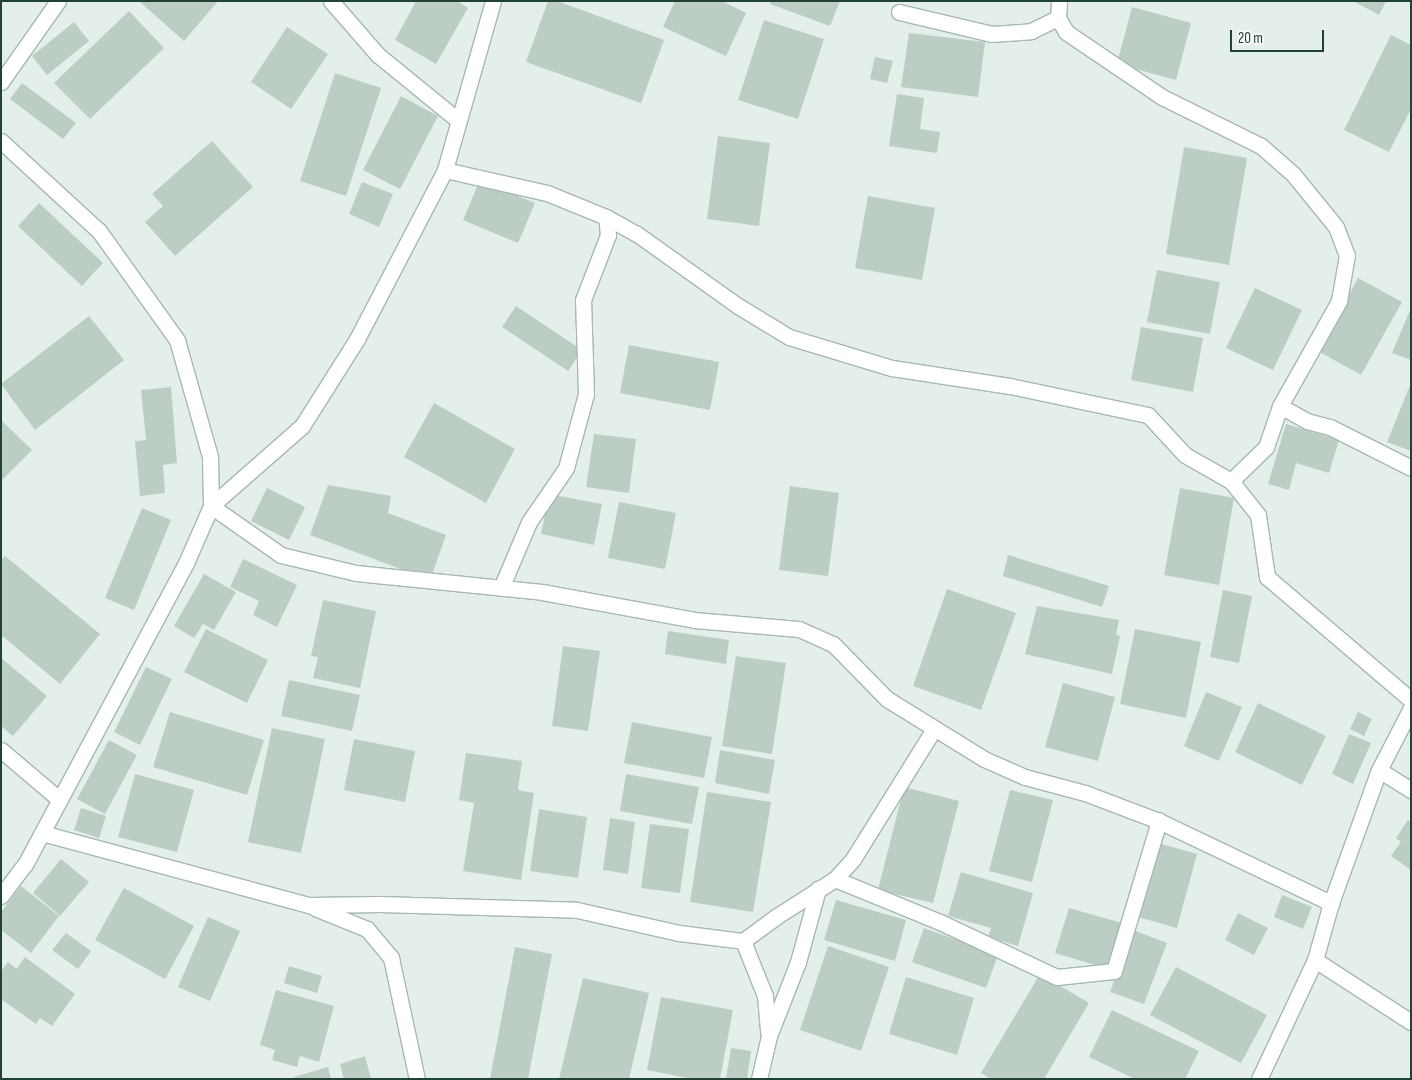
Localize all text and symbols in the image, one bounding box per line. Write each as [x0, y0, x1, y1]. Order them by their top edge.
scale bar [1232, 20, 1326, 52]
text: 20 m [1238, 29, 1263, 48]

